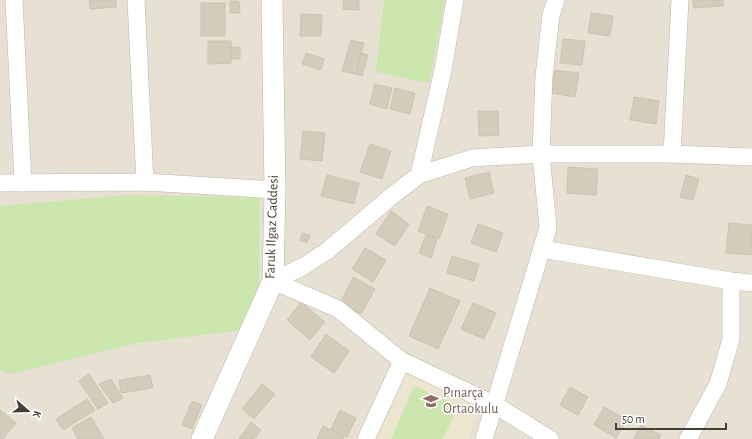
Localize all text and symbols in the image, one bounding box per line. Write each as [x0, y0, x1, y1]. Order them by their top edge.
street label: Faruk Ilgaz Caddesi [263, 175, 281, 279]
place label: Pınarça Ortaokulu [443, 386, 498, 416]
north arrow [8, 391, 48, 431]
school or university icon: Pınarça Ortaokulu [422, 392, 440, 410]
scale bar [616, 405, 726, 431]
text: K [30, 409, 43, 420]
text: 50 m [622, 413, 645, 425]

